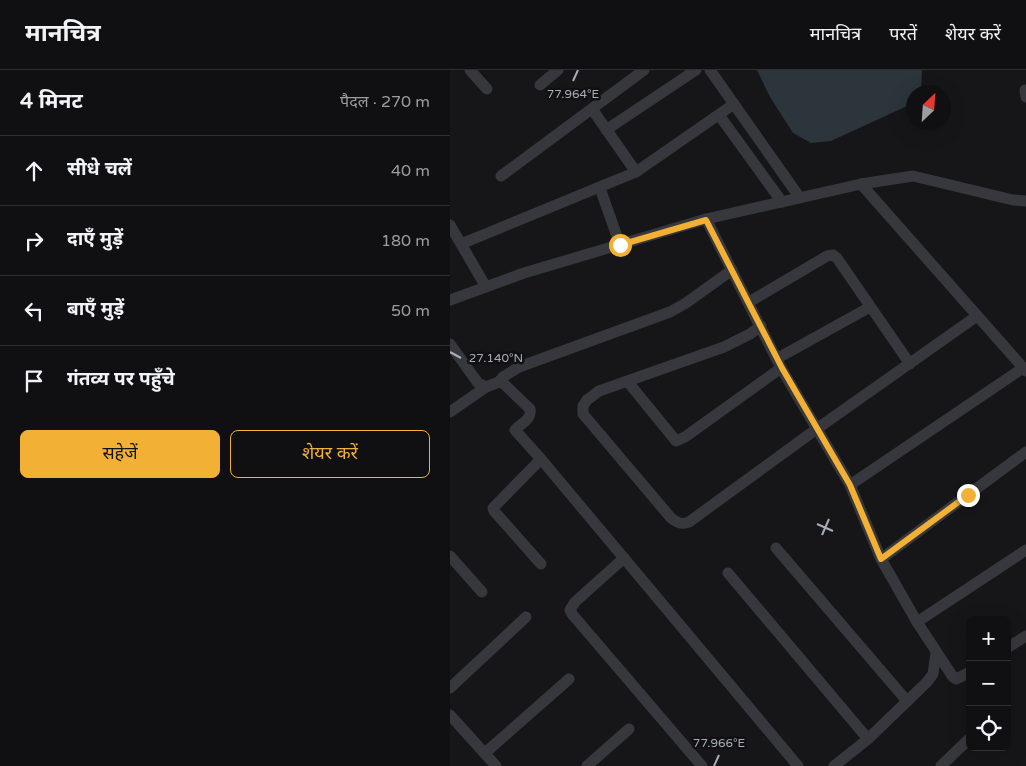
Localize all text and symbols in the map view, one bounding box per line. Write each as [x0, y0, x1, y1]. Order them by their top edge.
text: मानचित्र [25, 19, 101, 48]
text: मानचित्र [810, 23, 861, 45]
text: परतें [889, 23, 917, 45]
text: शेयर करें [945, 23, 1001, 45]
north arrow [906, 85, 951, 130]
text: 77.964°E [547, 87, 600, 101]
text: 4 मिनट [20, 89, 83, 114]
text: पैदल · 270 m [340, 92, 430, 112]
icon: ahead [20, 157, 48, 185]
text: सीधे चलें [67, 158, 132, 180]
text: 40 m [391, 161, 430, 181]
icon: right [20, 227, 48, 255]
text: दाएँ मुड़ें [67, 228, 123, 250]
text: 180 m [381, 231, 430, 251]
route start [609, 234, 632, 257]
icon: left [20, 297, 48, 325]
text: बाएँ मुड़ें [67, 298, 124, 320]
text: 50 m [391, 301, 430, 321]
text: 27.140°N [469, 351, 523, 365]
icon: arrive [20, 367, 48, 395]
text: गंतव्य पर पहुँचे [67, 368, 175, 390]
button: सहेजें [20, 430, 220, 478]
button: शेयर करें [230, 430, 430, 478]
route end [957, 484, 980, 507]
map controls [966, 616, 1011, 751]
button: + [966, 616, 1011, 661]
button: − [966, 661, 1011, 706]
button: locate [966, 706, 1011, 751]
text: 77.966°E [693, 736, 745, 750]

